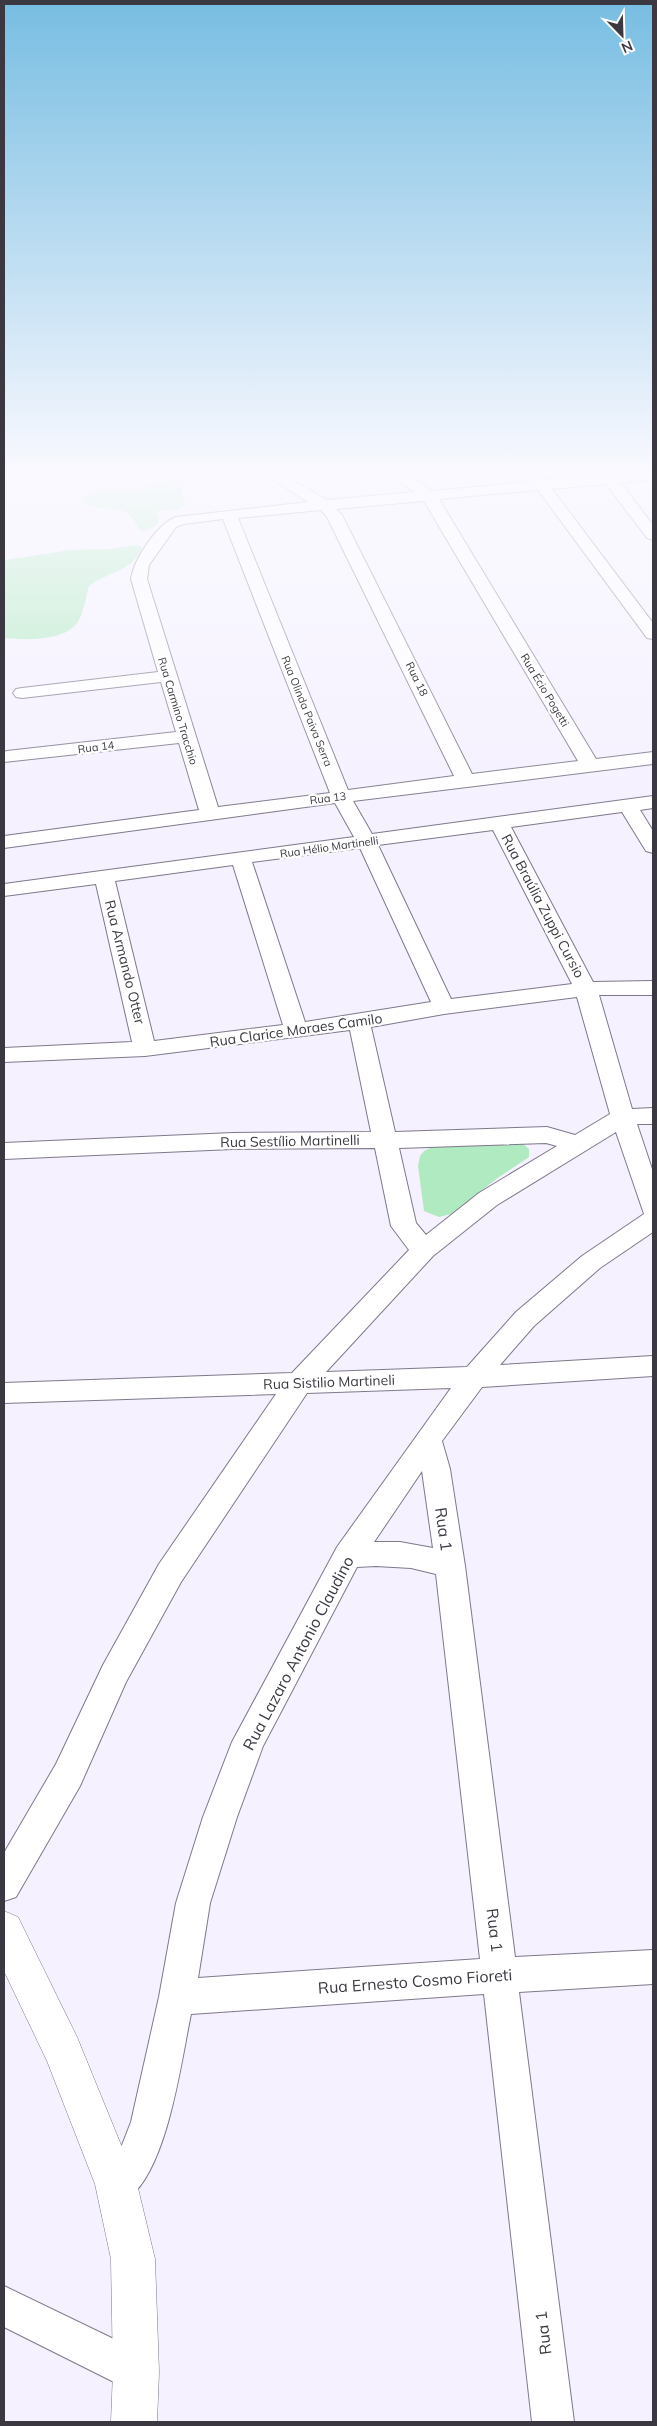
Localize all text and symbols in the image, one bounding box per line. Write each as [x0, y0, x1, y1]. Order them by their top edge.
north arrow [597, 10, 647, 60]
text: N [619, 37, 635, 57]
street label: Rua Écio Pogetti [518, 651, 572, 729]
street label: Rua Olinda Paiva Serra [278, 654, 336, 768]
street label: Rua Carmino Tracchio [155, 656, 201, 766]
street label: Rua 18 [403, 659, 431, 699]
street label: Rua 14 [77, 738, 115, 756]
street label: Rua 13 [309, 789, 347, 807]
street label: Rua Braúlia Zuppi Cursio [497, 831, 589, 981]
street label: Rua Hélio Martinelli [279, 833, 379, 861]
street label: Rua Armando Otter [101, 898, 149, 1027]
street label: Rua Clarice Moraes Camilo [209, 1009, 383, 1051]
street label: Rua Sestílio Martinelli [220, 1131, 360, 1151]
street label: Rua Sistilio Martineli [263, 1371, 395, 1393]
street label: Rua 1 [431, 1506, 457, 1552]
street label: Rua Lazaro Antonio Claudino [238, 1552, 358, 1754]
street label: Rua 1 [482, 1907, 508, 1953]
street label: Rua Ernesto Cosmo Fioreti [317, 1964, 513, 1998]
street label: Rua 1 [530, 2310, 556, 2356]

